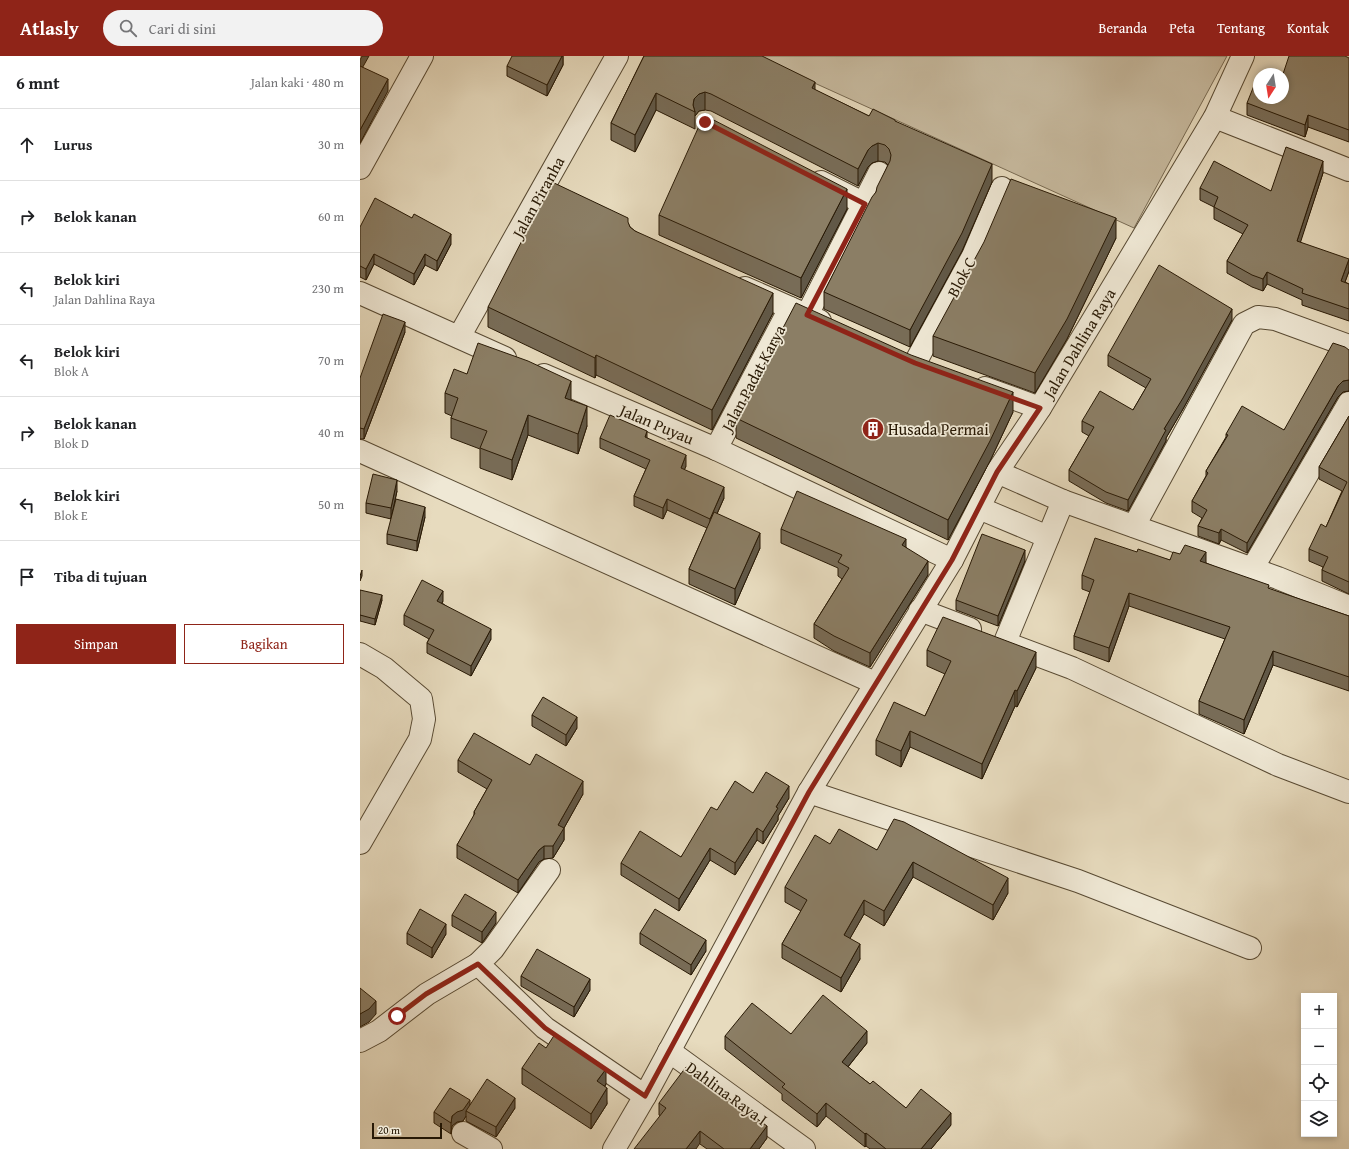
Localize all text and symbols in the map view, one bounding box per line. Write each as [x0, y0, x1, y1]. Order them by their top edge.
search box [103, 10, 383, 46]
text: Atlasly [20, 14, 79, 42]
icon: search [117, 17, 139, 39]
text: Cari di sini [149, 18, 216, 39]
text: Beranda [1099, 18, 1147, 38]
text: Peta [1169, 18, 1195, 38]
text: Tentang [1217, 18, 1265, 38]
text: Kontak [1287, 18, 1329, 38]
north arrow [1253, 68, 1289, 104]
text: 6 mnt [16, 70, 60, 95]
text: Jalan kaki · 480 m [251, 73, 344, 92]
route end [696, 113, 714, 131]
icon: ahead [16, 134, 38, 156]
text: Lurus [54, 134, 92, 155]
text: 30 m [318, 135, 344, 154]
street label: Jalan Piranha [505, 152, 570, 244]
icon: right [16, 206, 38, 228]
text: Belok kanan [54, 206, 137, 227]
text: 60 m [318, 207, 344, 226]
street label: Blok C [941, 253, 982, 301]
text: Belok kiri [54, 269, 120, 290]
icon: left [16, 278, 38, 300]
text: 230 m [312, 279, 344, 298]
street label: Jalan Dahlina Raya [1036, 283, 1122, 404]
text: Jalan Dahlina Raya [54, 290, 155, 309]
street label: Jalan Padat Karya [714, 320, 791, 437]
text: Belok kiri [54, 341, 120, 362]
icon: left [16, 350, 38, 372]
text: 70 m [318, 351, 344, 370]
text: Blok A [54, 362, 89, 381]
street label: Jalan Puyau [614, 397, 698, 450]
text: Belok kanan [54, 413, 137, 434]
building icon: Husada Permai [860, 416, 886, 442]
place label: Husada Permai [888, 417, 989, 441]
icon: right [16, 422, 38, 444]
text: 40 m [318, 423, 344, 442]
text: Blok D [54, 434, 89, 453]
text: Belok kiri [54, 485, 120, 506]
icon: left [16, 494, 38, 516]
text: 50 m [318, 495, 344, 514]
text: Blok E [54, 506, 88, 525]
icon: arrive [16, 566, 38, 588]
text: Tiba di tujuan [54, 566, 147, 587]
button: Simpan [16, 624, 176, 664]
button: Bagikan [184, 624, 344, 664]
map controls [1301, 993, 1337, 1137]
button: + [1301, 993, 1337, 1029]
route start [388, 1007, 406, 1025]
button: − [1301, 1029, 1337, 1065]
street label: Dahlina Raya I [681, 1055, 773, 1131]
button: locate [1301, 1065, 1337, 1101]
button: layers [1301, 1101, 1337, 1137]
scale bar [372, 1121, 442, 1140]
text: 20 m [378, 1122, 400, 1138]

